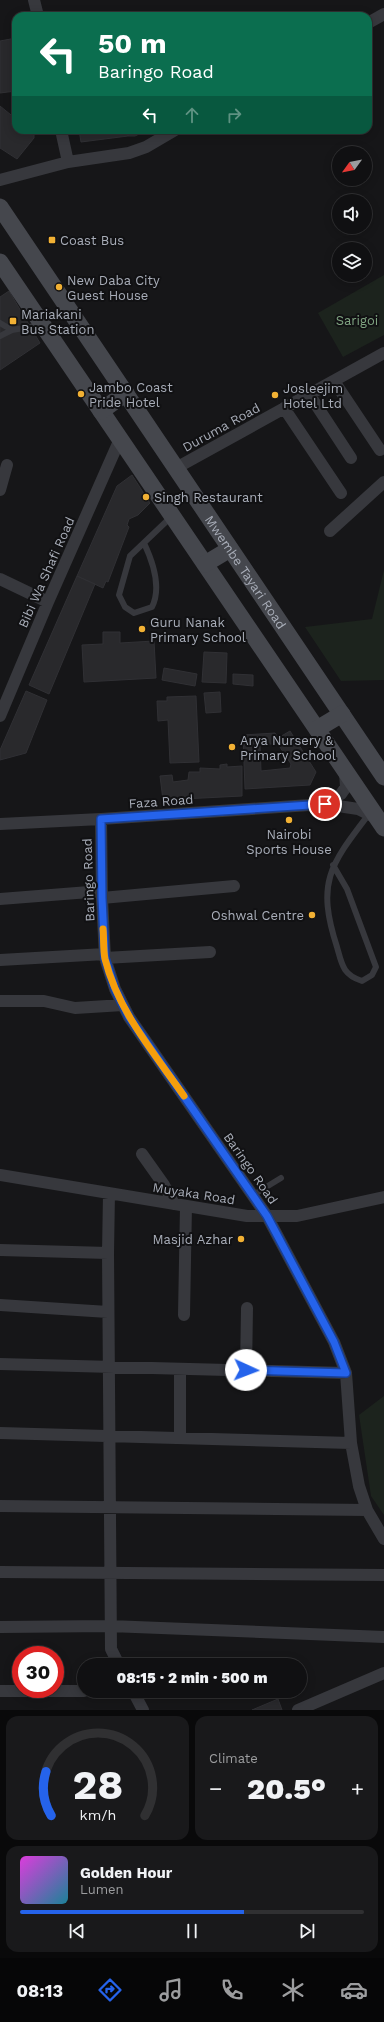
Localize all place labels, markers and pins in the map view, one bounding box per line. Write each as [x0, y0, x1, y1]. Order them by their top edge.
place label: Coast Bus [60, 233, 124, 248]
marker: Coast Bus [47, 235, 57, 245]
place label: New Daba City Guest House [67, 273, 160, 303]
marker: New Daba City Guest House [54, 282, 64, 292]
place label: Mariakani Bus Station [21, 307, 94, 337]
marker: Mariakani Bus Station [8, 316, 18, 326]
place label: Jambo Coast Pride Hotel [89, 380, 173, 410]
place label: Josleejim Hotel Ltd [283, 381, 343, 411]
marker: Jambo Coast Pride Hotel [76, 389, 86, 399]
marker: Josleejim Hotel Ltd [270, 390, 280, 400]
place label: Singh Restaurant [154, 490, 263, 505]
marker: Singh Restaurant [141, 492, 151, 502]
place label: Guru Nanak Primary School [150, 615, 246, 645]
marker: Guru Nanak Primary School [137, 624, 147, 634]
place label: Arya Nursery & Primary School [240, 733, 336, 763]
marker: Arya Nursery & Primary School [227, 742, 237, 752]
pin [308, 787, 342, 821]
marker: Nairobi Sports House [284, 815, 294, 825]
place label: Nairobi Sports House [246, 827, 332, 857]
place label: Oshwal Centre [211, 908, 304, 923]
marker: Oshwal Centre [307, 910, 317, 920]
place label: Masjid Azhar [153, 1232, 233, 1247]
marker: Masjid Azhar [236, 1234, 246, 1244]

